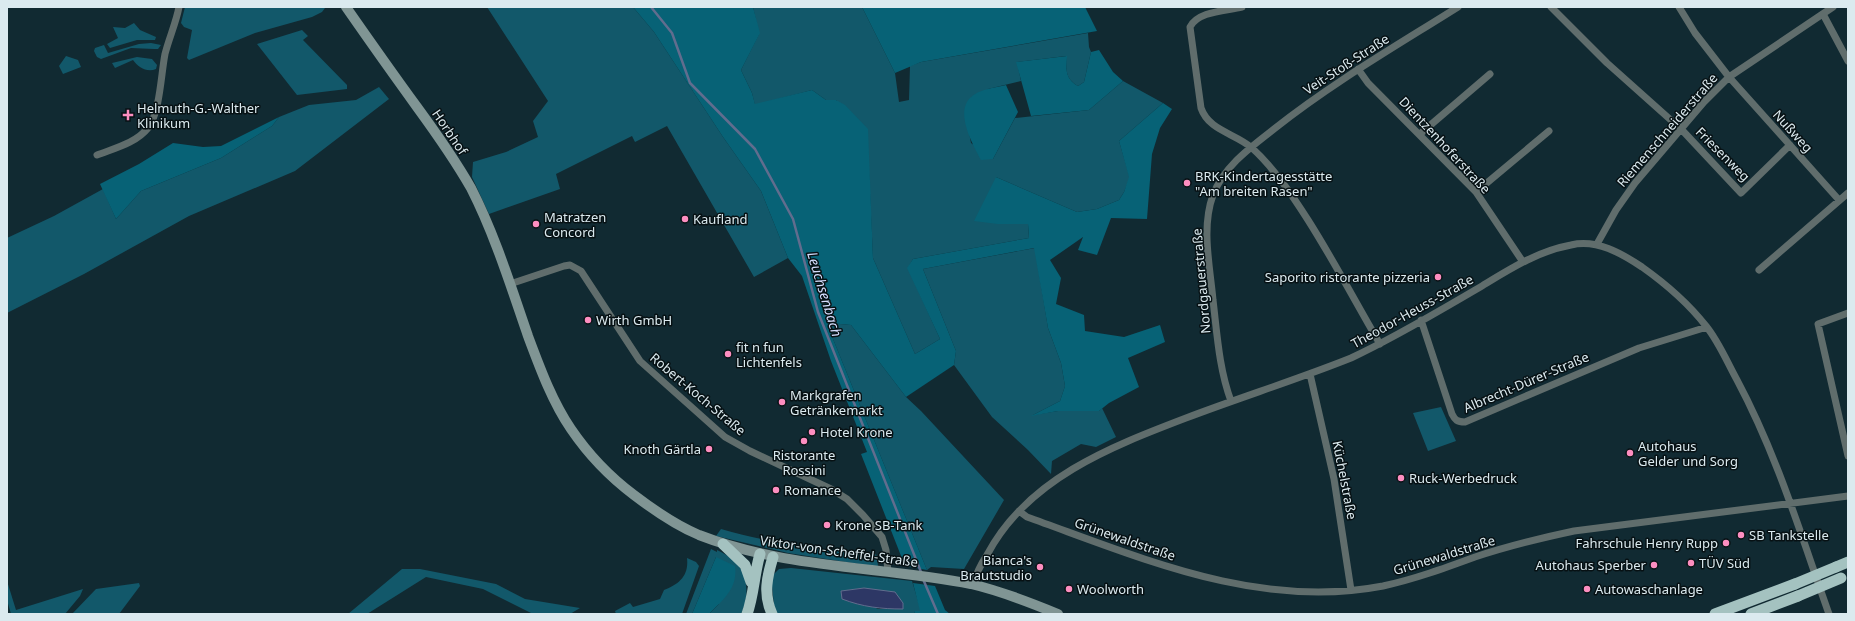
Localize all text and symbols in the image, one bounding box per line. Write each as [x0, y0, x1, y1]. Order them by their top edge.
street label: Veit-Stoß-Straße [1300, 30, 1392, 98]
street label: Riemenschneiderstraße [1613, 69, 1721, 191]
street label: Dientzenhoferstraße [1395, 93, 1495, 197]
place label: Helmuth-G.-Walther Klinikum [137, 99, 260, 132]
street label: Horbhof [428, 106, 473, 160]
street label: Nußweg [1769, 106, 1817, 156]
marker: Helmuth-G.-Walther Klinikum [122, 109, 134, 121]
street label: Friesenweg [1692, 123, 1754, 185]
place label: BRK-Kindertagesstätte "Am breiten Rasen" [1195, 167, 1332, 200]
marker: BRK-Kindertagesstätte "Am breiten Rasen" [1182, 178, 1192, 188]
place label: Matratzen Concord [544, 208, 606, 241]
place label: Kaufland [693, 210, 748, 228]
marker: Kaufland [680, 214, 690, 224]
marker: Matratzen Concord [531, 219, 541, 229]
street label: Nordgauerstraße [1187, 228, 1215, 334]
water label: Leuchsenbach [803, 249, 847, 339]
place label: Saporito ristorante pizzeria [1265, 268, 1430, 286]
street label: Theodor-Heuss-Straße [1348, 270, 1476, 352]
marker: Saporito ristorante pizzeria [1433, 272, 1443, 282]
place label: Wirth GmbH [596, 311, 672, 329]
marker: Wirth GmbH [583, 315, 593, 325]
place label: fit n fun Lichtenfels [736, 338, 802, 371]
street label: Albrecht-Dürer-Straße [1461, 347, 1591, 417]
street label: Robert-Koch-Straße [646, 349, 750, 439]
marker: fit n fun Lichtenfels [723, 349, 733, 359]
place label: Markgrafen Getränkemarkt [790, 386, 883, 419]
marker: Markgrafen Getränkemarkt [777, 397, 787, 407]
place label: Hotel Krone [820, 423, 893, 441]
marker: Hotel Krone [807, 427, 817, 437]
marker: Ristorante Rossini [799, 436, 809, 446]
place label: Autohaus Gelder und Sorg [1638, 437, 1738, 470]
street label: Küchelstraße [1329, 439, 1361, 521]
place label: Knoth Gärtla [623, 440, 701, 458]
marker: Knoth Gärtla [704, 444, 714, 454]
place label: Ristorante Rossini [773, 446, 835, 479]
marker: Autohaus Gelder und Sorg [1625, 448, 1635, 458]
place label: Ruck-Werbedruck [1409, 469, 1517, 487]
marker: Ruck-Werbedruck [1396, 473, 1406, 483]
place label: Romance [784, 481, 841, 499]
marker: Romance [771, 485, 781, 495]
street label: Grünewaldstraße [1072, 513, 1178, 565]
place label: Krone SB-Tank [835, 516, 923, 534]
marker: Krone SB-Tank [822, 520, 832, 530]
place label: SB Tankstelle [1749, 526, 1829, 544]
marker: SB Tankstelle [1736, 530, 1746, 540]
street label: Viktor-von-Scheffel-Straße [759, 531, 919, 571]
street label: Grünewaldstraße [1391, 531, 1497, 579]
place label: Fahrschule Henry Rupp [1575, 534, 1718, 552]
marker: Fahrschule Henry Rupp [1721, 538, 1731, 548]
place label: Bianca's Brautstudio [960, 551, 1032, 584]
place label: TÜV Süd [1699, 554, 1750, 572]
place label: Autohaus Sperber [1536, 556, 1647, 574]
marker: TÜV Süd [1686, 558, 1696, 568]
marker: Autohaus Sperber [1649, 560, 1659, 570]
marker: Bianca's Brautstudio [1035, 562, 1045, 572]
place label: Woolworth [1077, 580, 1144, 598]
place label: Autowaschanlage [1595, 580, 1703, 598]
marker: Woolworth [1064, 584, 1074, 594]
marker: Autowaschanlage [1582, 584, 1592, 594]

